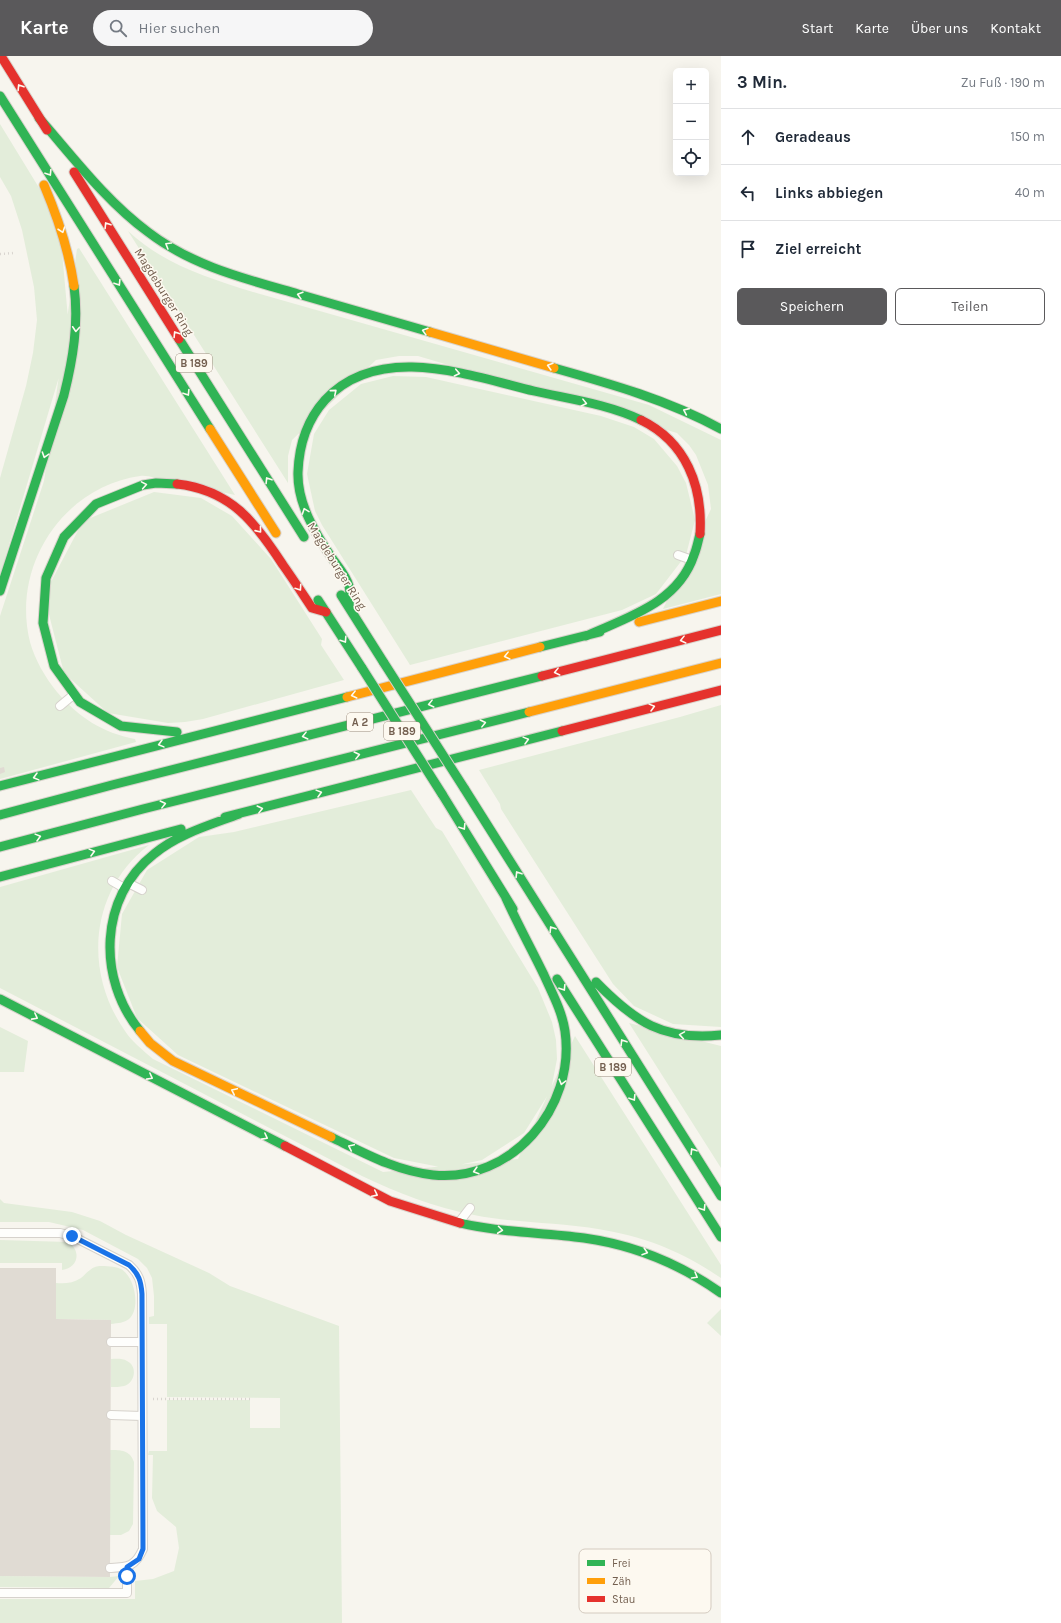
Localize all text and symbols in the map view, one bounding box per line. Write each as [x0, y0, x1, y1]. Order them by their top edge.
search box [93, 10, 373, 46]
text: Karte [20, 17, 69, 39]
icon: search [107, 17, 129, 39]
text: Hier suchen [139, 19, 220, 37]
text: Start [801, 20, 833, 37]
text: Karte [855, 20, 889, 37]
text: Über uns [911, 20, 968, 37]
text: Kontakt [990, 20, 1041, 37]
map controls [673, 68, 709, 176]
button: + [673, 68, 709, 104]
text: 3 Min. [737, 72, 787, 92]
text: Zu Fuß · 190 m [961, 75, 1045, 90]
one-way arrow [17, 84, 25, 91]
button: − [673, 104, 709, 140]
icon: ahead [737, 126, 759, 148]
text: Geradeaus [775, 128, 851, 146]
text: 150 m [1010, 129, 1045, 144]
button: locate [673, 140, 709, 176]
one-way arrow [44, 169, 51, 176]
icon: left [737, 182, 759, 204]
text: Links abbiegen [775, 184, 883, 202]
text: 40 m [1015, 185, 1045, 200]
one-way arrow [104, 222, 111, 229]
one-way arrow [57, 226, 65, 233]
icon: arrive [737, 238, 759, 260]
text: Ziel erreicht [775, 240, 861, 258]
one-way arrow [165, 243, 172, 250]
street label: Magdeburger Ring [131, 246, 197, 338]
one-way arrow [113, 279, 121, 286]
button: Speichern [737, 288, 887, 325]
button: Teilen [895, 288, 1045, 325]
one-way arrow [296, 291, 303, 299]
one-way arrow [72, 326, 81, 332]
one-way arrow [421, 327, 428, 335]
one-way arrow [174, 332, 181, 339]
road number: B 189 [176, 354, 212, 372]
one-way arrow [546, 363, 553, 371]
one-way arrow [454, 369, 460, 377]
one-way arrow [183, 389, 190, 396]
one-way arrow [330, 390, 337, 397]
one-way arrow [581, 398, 587, 406]
one-way arrow [683, 408, 691, 416]
one-way arrow [41, 451, 50, 458]
one-way arrow [265, 477, 273, 484]
one-way arrow [141, 481, 147, 489]
one-way arrow [301, 507, 310, 514]
street label: Magdeburger Ring [304, 520, 370, 612]
one-way arrow [254, 526, 261, 533]
one-way arrow [294, 584, 302, 591]
one-way arrow [680, 635, 686, 643]
one-way arrow [339, 636, 346, 643]
one-way arrow [504, 651, 511, 659]
one-way arrow [554, 667, 560, 675]
one-way arrow [351, 690, 357, 698]
one-way arrow [428, 699, 434, 707]
one-way arrow [648, 703, 655, 712]
road number: A 2 [347, 713, 373, 731]
one-way arrow [480, 719, 486, 727]
road number: B 189 [384, 722, 420, 740]
one-way arrow [302, 731, 308, 739]
one-way arrow [522, 736, 529, 745]
one-way arrow [158, 739, 165, 748]
one-way arrow [354, 751, 360, 759]
one-way arrow [32, 772, 39, 781]
one-way arrow [316, 790, 322, 798]
one-way arrow [160, 800, 166, 808]
one-way arrow [257, 805, 263, 813]
one-way arrow [458, 823, 465, 830]
one-way arrow [34, 833, 41, 842]
one-way arrow [88, 848, 95, 857]
one-way arrow [515, 871, 523, 878]
one-way arrow [550, 926, 557, 933]
one-way arrow [559, 984, 566, 991]
one-way arrow [30, 1012, 38, 1020]
one-way arrow [679, 1031, 685, 1040]
one-way arrow [620, 1039, 628, 1046]
road number: B 189 [595, 1058, 631, 1076]
one-way arrow [146, 1072, 153, 1080]
one-way arrow [558, 1078, 567, 1085]
one-way arrow [231, 1088, 238, 1096]
one-way arrow [628, 1094, 636, 1101]
one-way arrow [261, 1132, 268, 1140]
one-way arrow [348, 1144, 356, 1152]
one-way arrow [690, 1149, 697, 1156]
one-way arrow [472, 1166, 479, 1175]
one-way arrow [371, 1189, 379, 1197]
one-way arrow [698, 1204, 705, 1211]
one-way arrow [497, 1225, 503, 1234]
route end [63, 1227, 81, 1245]
one-way arrow [641, 1247, 648, 1256]
one-way arrow [691, 1271, 698, 1278]
legend [579, 1549, 711, 1613]
text: Frei [612, 1557, 631, 1570]
route start [118, 1567, 136, 1585]
text: Zäh [612, 1575, 631, 1588]
text: Stau [612, 1593, 636, 1606]

